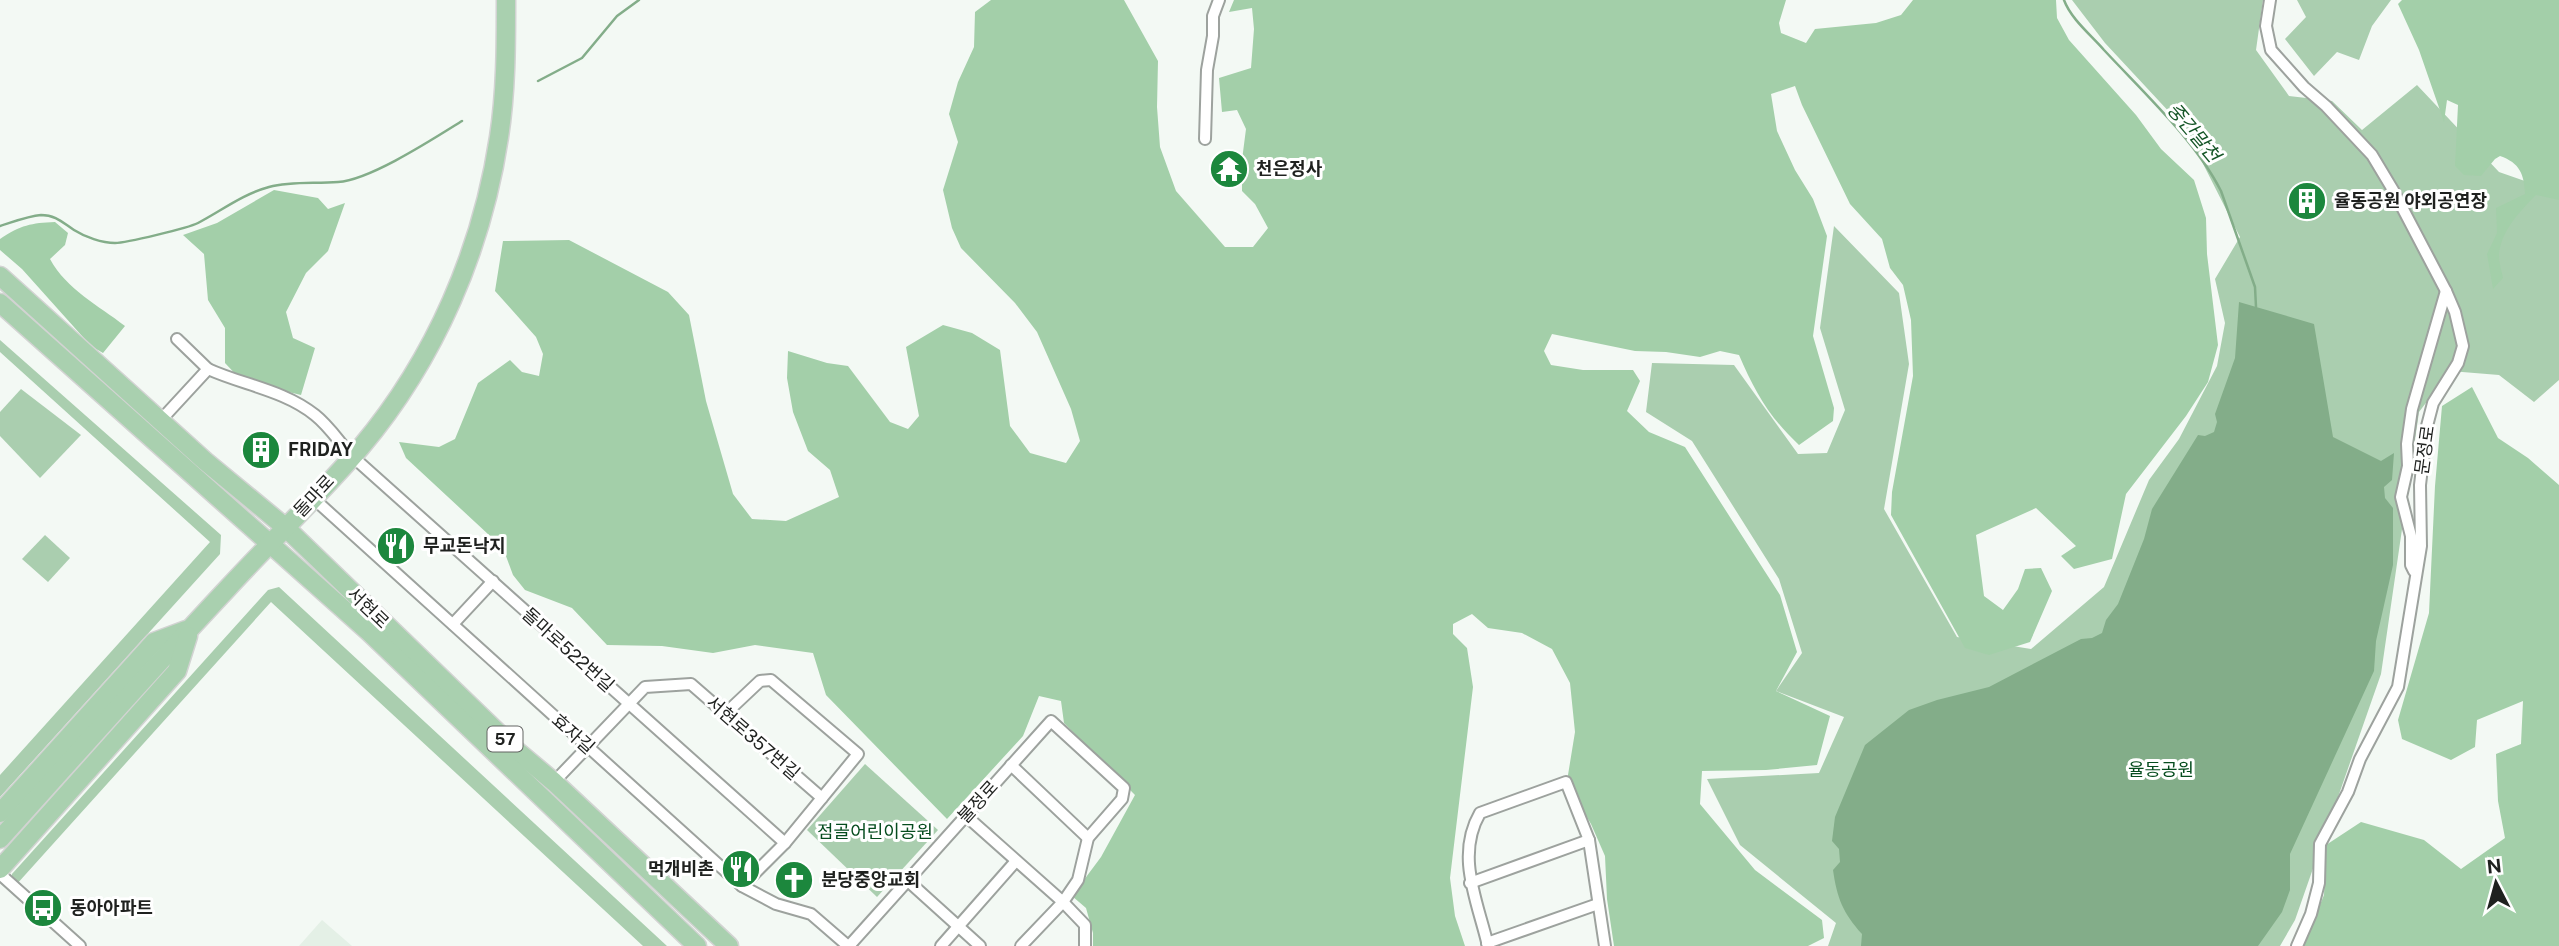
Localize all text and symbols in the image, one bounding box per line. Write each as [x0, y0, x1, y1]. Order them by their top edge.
water label: 중간말천 [2163, 98, 2226, 167]
temple icon: 천은정사 [1208, 148, 1250, 190]
place label: 천은정사 [1256, 158, 1323, 179]
building icon: 율동공원 야외공연장 [2286, 180, 2328, 222]
place label: 율동공원 야외공연장 [2334, 190, 2488, 211]
street label: 문정로 [2411, 424, 2438, 476]
building icon: FRIDAY [240, 429, 282, 471]
place label: FRIDAY [288, 439, 353, 460]
street label: 돌마로 [289, 470, 338, 521]
restaurant icon: 무교돈낙지 [375, 525, 417, 567]
place label: 무교돈낙지 [423, 535, 506, 556]
street label: 서현로 [343, 583, 394, 632]
street label: 돌마로522번길 [518, 603, 618, 696]
street label: 서현로357번길 [702, 691, 804, 784]
street label: 효자길 [548, 709, 599, 758]
road number: 57 [488, 726, 522, 752]
park label: 율동공원 [2128, 759, 2194, 780]
street label: 불정로 [953, 776, 1002, 827]
park label: 점골어린이공원 [817, 821, 933, 842]
restaurant icon: 먹개비촌 [720, 848, 762, 890]
north arrow [2461, 848, 2531, 918]
text: N [2486, 854, 2503, 878]
place label: 먹개비촌 [648, 858, 714, 879]
church icon: 분당중앙교회 [773, 859, 815, 901]
place label: 분당중앙교회 [821, 869, 920, 890]
bus stop icon: 동아아파트 [22, 887, 64, 929]
place label: 동아아파트 [70, 897, 153, 918]

